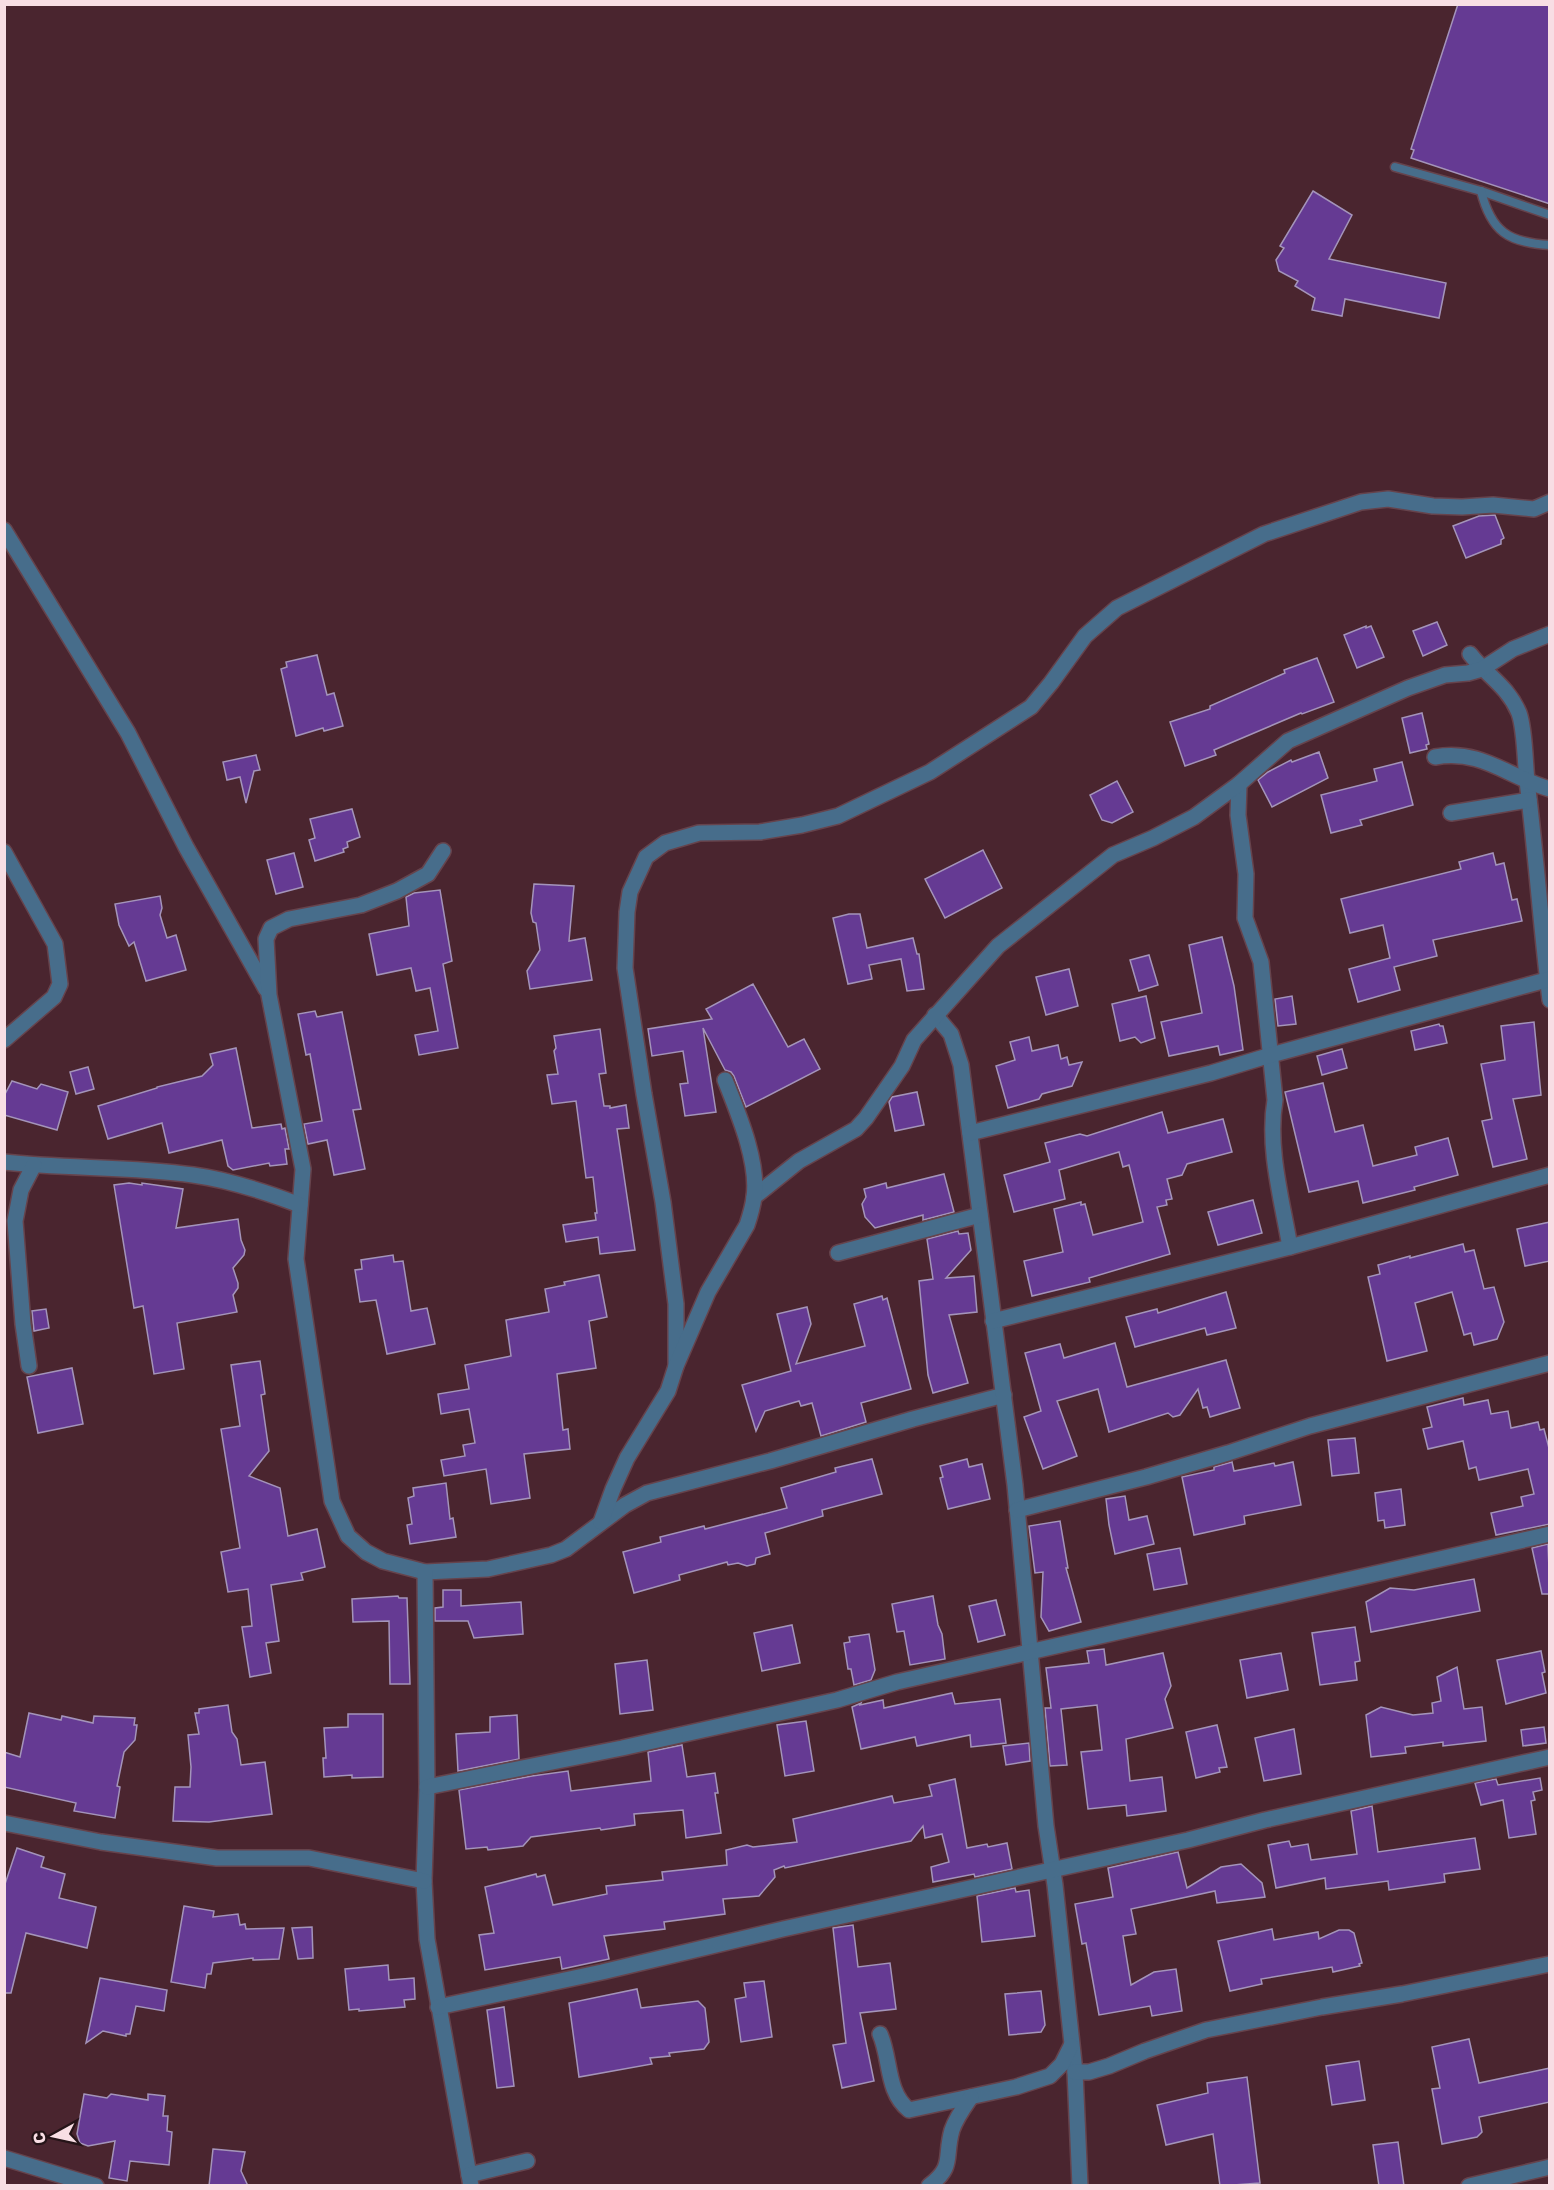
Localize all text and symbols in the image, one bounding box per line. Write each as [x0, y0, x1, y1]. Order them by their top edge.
north arrow [24, 2106, 84, 2166]
text: С [29, 2131, 50, 2145]

